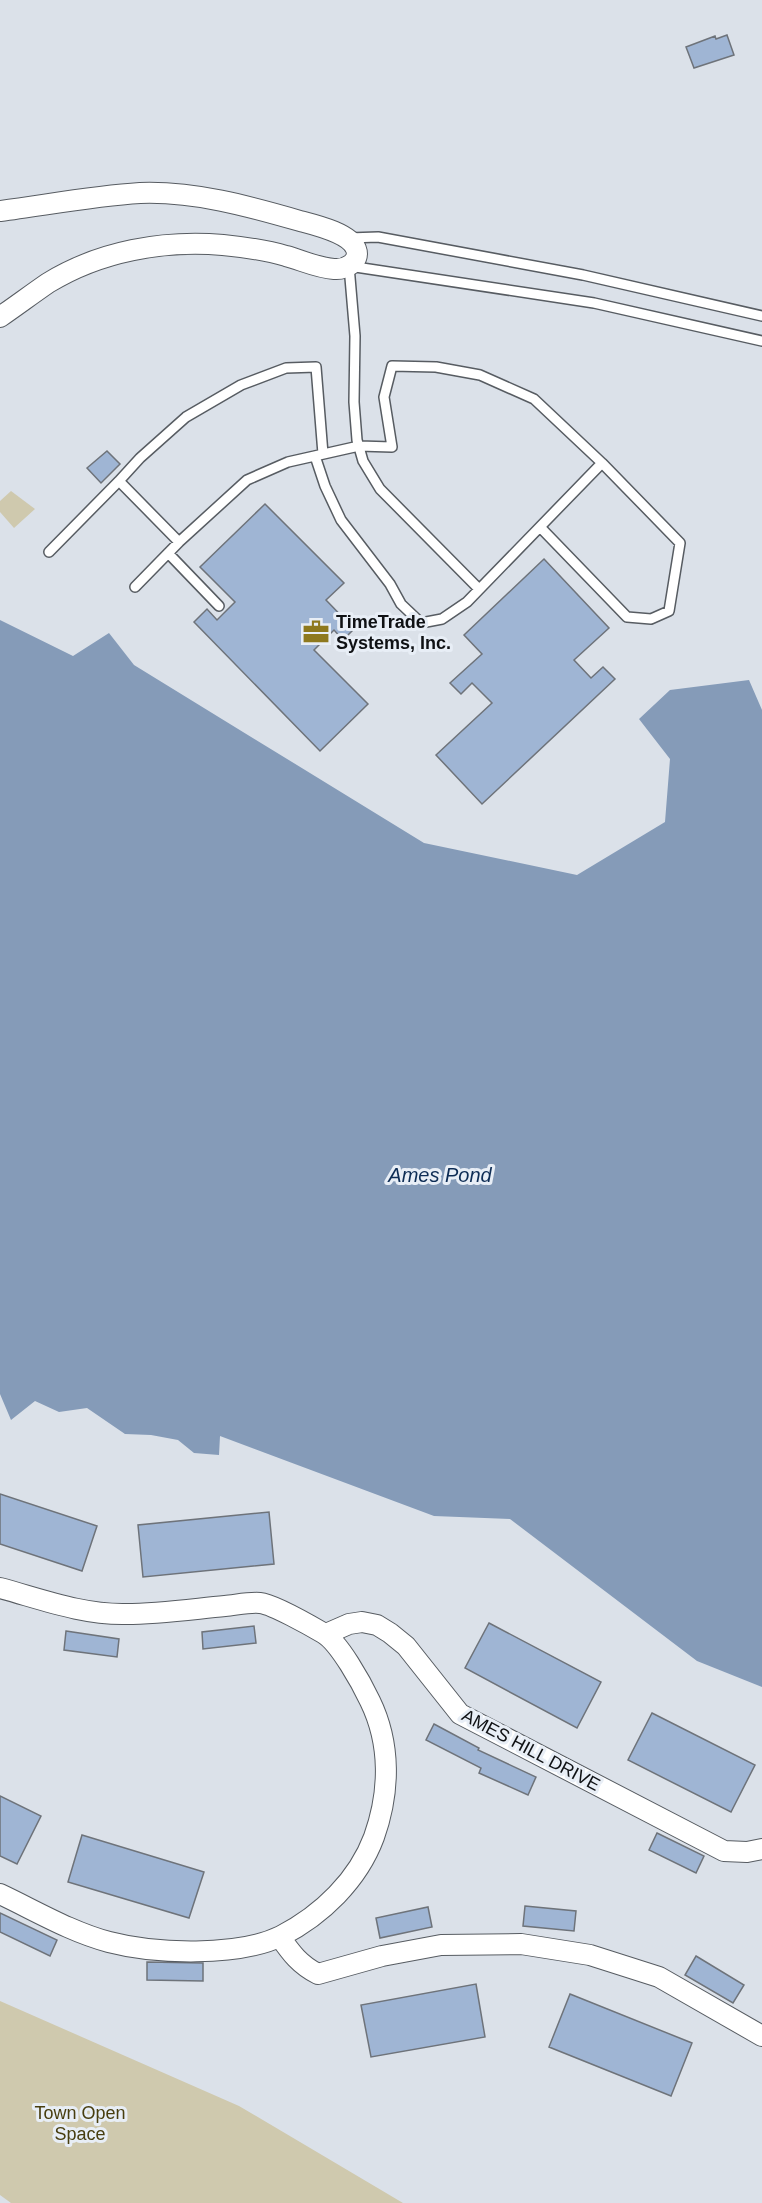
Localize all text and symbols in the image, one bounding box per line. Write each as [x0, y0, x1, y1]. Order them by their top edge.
place label: TimeTrade Systems, Inc. [336, 612, 451, 653]
office icon: TimeTrade Systems, Inc. [301, 617, 331, 647]
water label: Ames Pond [387, 1164, 493, 1186]
street label: AMES HILL DRIVE [459, 1705, 603, 1795]
park label: Town Open Space [34, 2103, 126, 2144]

